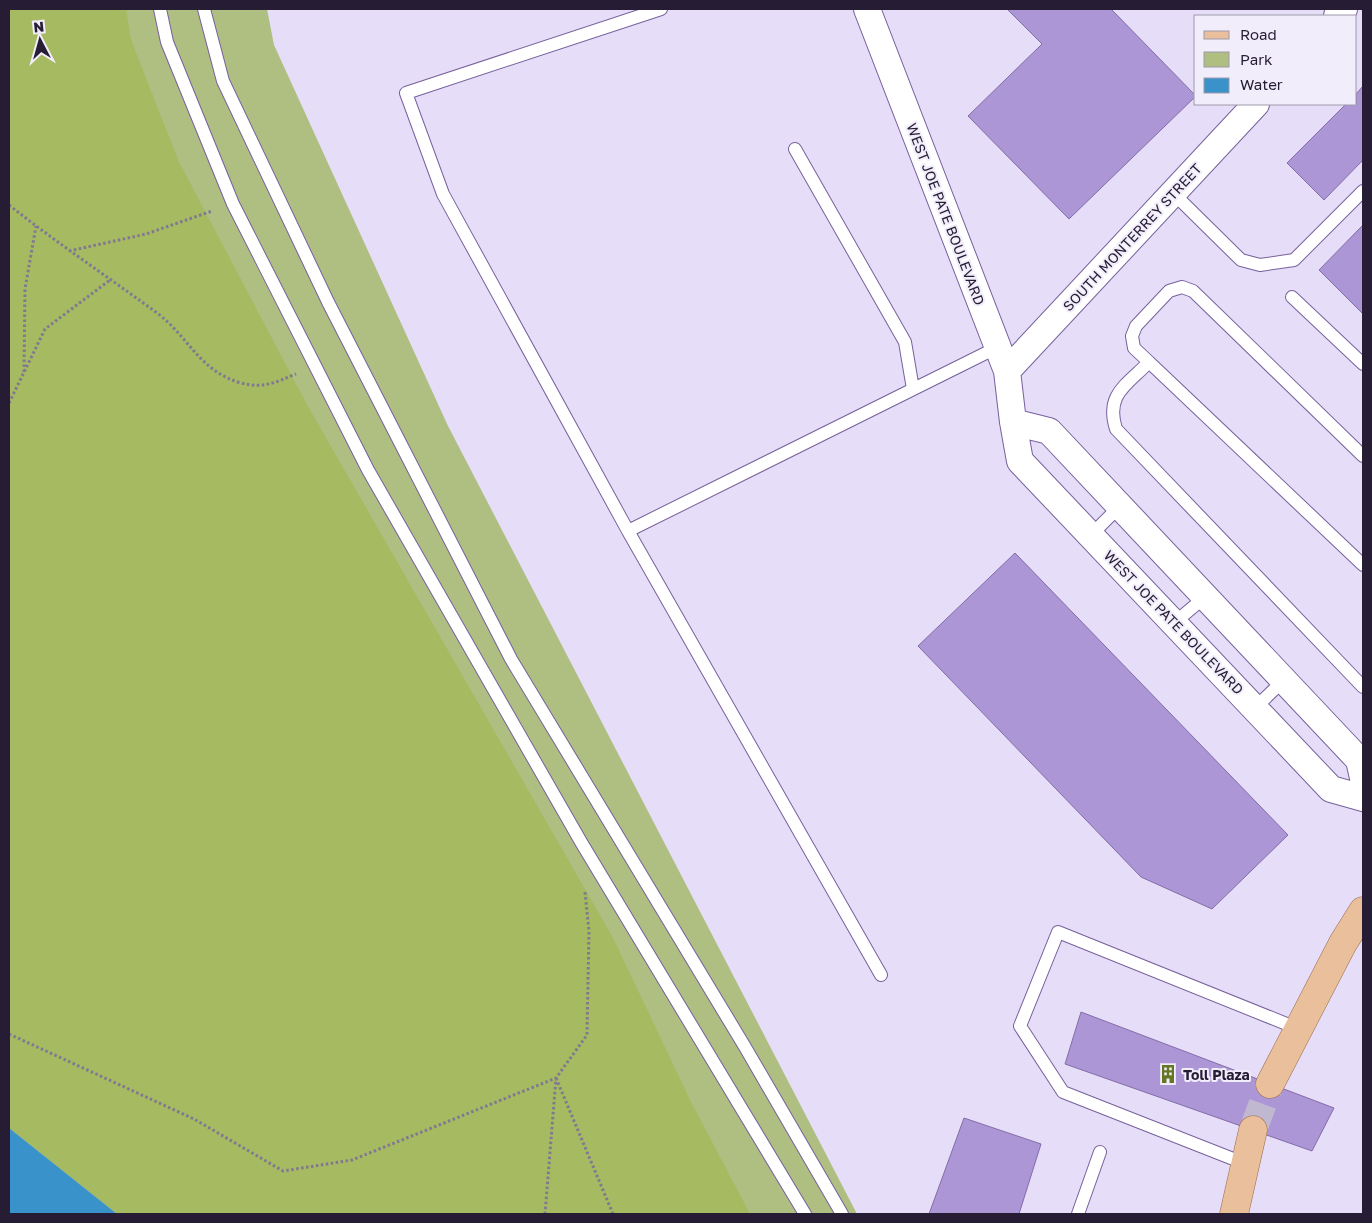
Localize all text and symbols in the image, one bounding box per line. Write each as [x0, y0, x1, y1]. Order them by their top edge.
north arrow [15, 15, 65, 65]
legend [1194, 15, 1357, 105]
text: N [32, 18, 45, 36]
text: Road [1240, 25, 1277, 43]
text: Park [1240, 50, 1273, 68]
text: Water [1240, 75, 1283, 93]
street label: WEST JOE PATE BOULEVARD [903, 121, 989, 307]
street label: SOUTH MONTERREY STREET [1059, 159, 1205, 314]
street label: WEST JOE PATE BOULEVARD [1101, 546, 1247, 698]
building icon: Toll Plaza [1157, 1063, 1179, 1085]
place label: Toll Plaza [1183, 1066, 1250, 1083]

